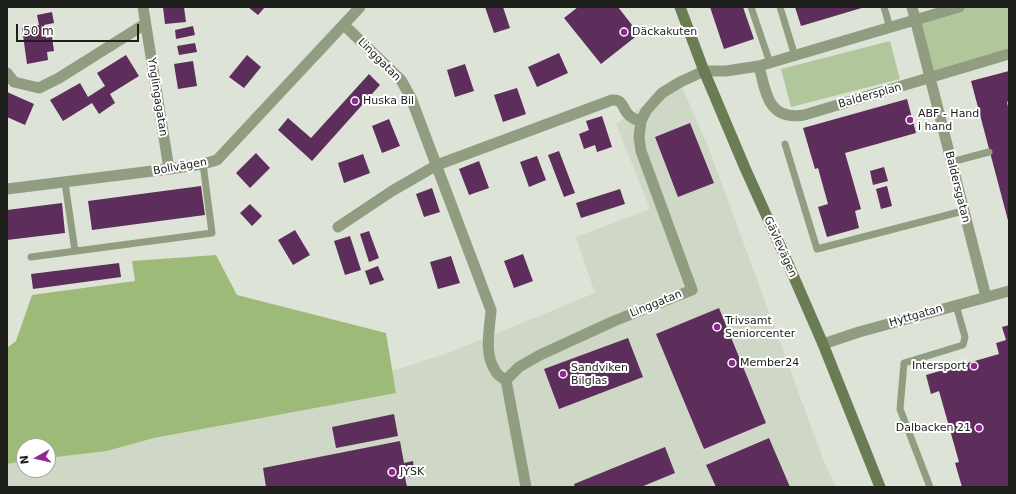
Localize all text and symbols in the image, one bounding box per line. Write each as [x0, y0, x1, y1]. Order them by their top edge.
scale bar [18, 16, 141, 42]
text: 50 m [23, 24, 54, 38]
place label: Däckakuten [632, 25, 697, 39]
marker: Däckakuten [619, 27, 629, 37]
street label: Linggatan [355, 36, 403, 84]
street label: Ynglingagatan [144, 57, 170, 137]
street label: Baldersplan [837, 81, 903, 111]
place label: Huska Bil [363, 94, 414, 108]
marker: Huska Bil [350, 96, 360, 106]
place label: ABF - Hand i hand [918, 107, 979, 133]
marker: ABF - Hand i hand [905, 115, 915, 125]
street label: Baldersgatan [942, 150, 972, 224]
street label: Bollvägen [152, 156, 208, 178]
street label: Gävlevägen [761, 214, 799, 280]
street label: Linggatan [628, 288, 684, 320]
street label: Hyttgatan [888, 302, 944, 330]
place label: Trivsamt Seniorcenter [725, 314, 795, 340]
marker: Trivsamt Seniorcenter [712, 322, 722, 332]
place label: Member24 [740, 356, 799, 370]
marker: Member24 [727, 358, 737, 368]
place label: Intersport [912, 359, 966, 373]
place label: Sandviken Bilglas [571, 361, 628, 387]
marker: Intersport [969, 361, 979, 371]
marker: Sandviken Bilglas [558, 369, 568, 379]
place label: Dalbacken 21 [896, 421, 971, 435]
marker: Dalbacken 21 [974, 423, 984, 433]
north arrow [16, 438, 56, 478]
text: N [18, 454, 32, 465]
place label: JYSK [400, 465, 424, 479]
marker: JYSK [387, 467, 397, 477]

